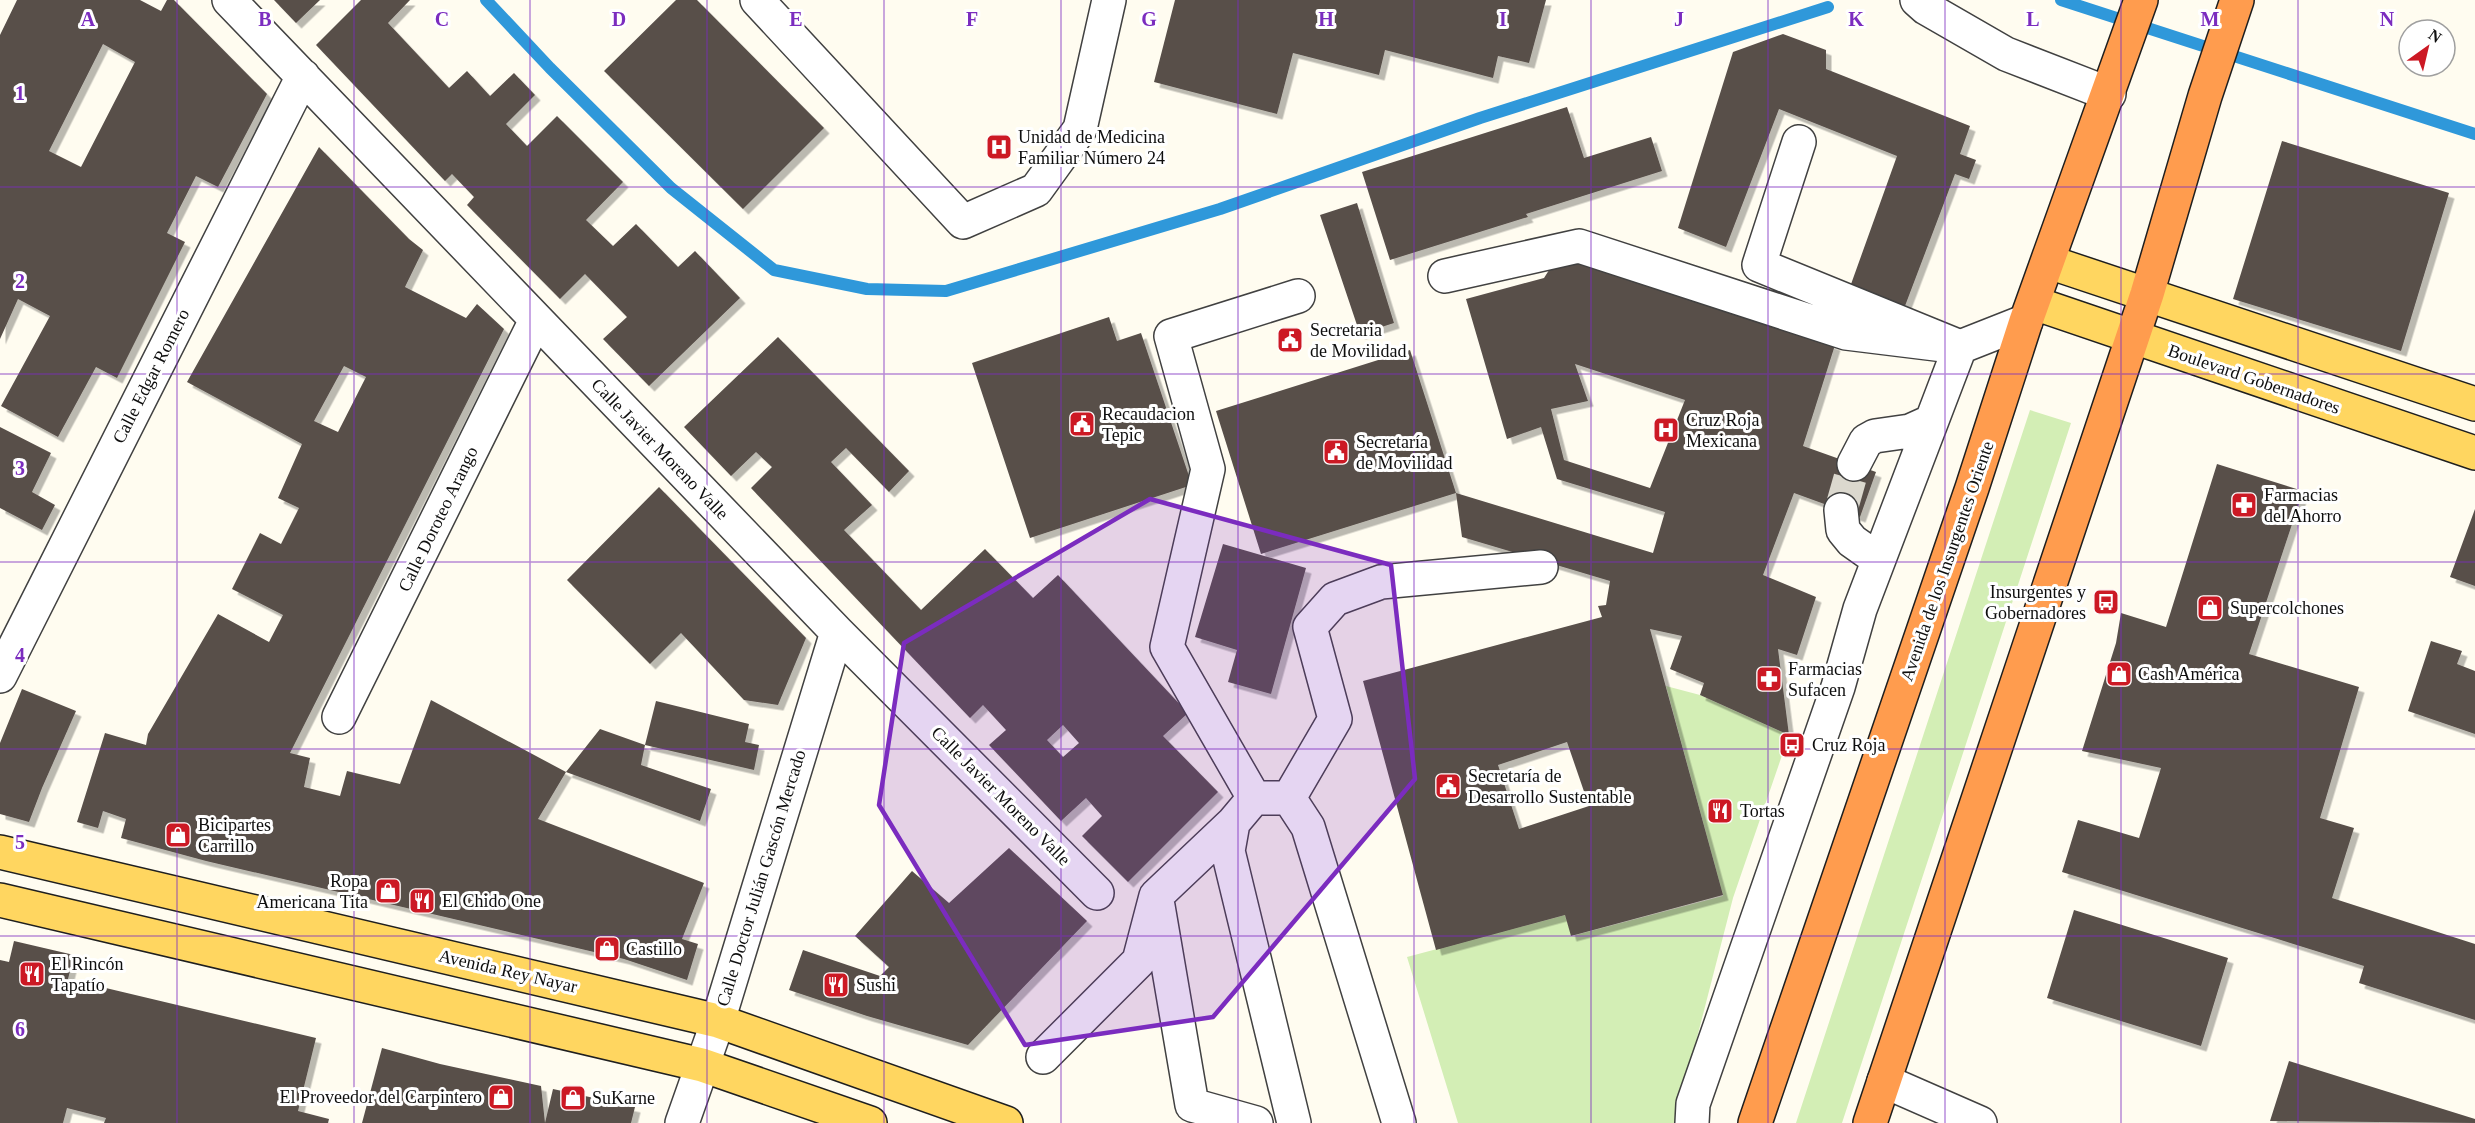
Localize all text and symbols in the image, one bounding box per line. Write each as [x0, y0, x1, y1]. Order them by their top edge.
text: A [81, 8, 96, 30]
text: B [258, 8, 272, 30]
text: C [435, 8, 449, 30]
text: D [612, 8, 626, 30]
text: E [789, 8, 803, 30]
text: F [966, 8, 978, 30]
text: G [1141, 8, 1157, 30]
text: H [1318, 8, 1334, 30]
text: I [1499, 8, 1507, 30]
text: J [1674, 8, 1684, 30]
text: K [1848, 8, 1864, 30]
text: L [2026, 8, 2040, 30]
text: M [2201, 8, 2220, 30]
text: N [2380, 8, 2395, 30]
north arrow [2397, 18, 2457, 78]
text: N [2426, 26, 2445, 47]
text: 1 [15, 82, 25, 104]
place label: Unidad de Medicina Familiar Número 24 [1018, 127, 1165, 168]
hospital icon: Unidad de Medicina Familiar Número 24 [984, 132, 1014, 162]
text: 2 [15, 270, 25, 292]
street label: Calle Edgar Romero [109, 306, 193, 446]
place label: Secretaria de Movilidad [1310, 320, 1407, 361]
public building icon: Secretaria de Movilidad [1275, 325, 1305, 355]
street label: Boulevard Gobernadores [2165, 340, 2343, 418]
street label: Calle Javier Moreno Valle [587, 374, 733, 524]
place label: Recaudacion Tepic [1102, 404, 1195, 445]
public building icon: Recaudacion Tepic [1067, 409, 1097, 439]
place label: Cruz Roja Mexicana [1686, 410, 1760, 451]
hospital icon: Cruz Roja Mexicana [1651, 415, 1681, 445]
place label: Secretaría de Movilidad [1356, 432, 1453, 473]
public building icon: Secretaría de Movilidad [1321, 437, 1351, 467]
street label: Avenida de los Insurgentes Oriente [1896, 438, 1998, 684]
street label: Calle Doroteo Arango [394, 443, 482, 595]
text: 3 [15, 457, 25, 479]
place label: Farmacias del Ahorro [2264, 485, 2341, 526]
pharmacy icon: Farmacias del Ahorro [2229, 490, 2259, 520]
place label: Insurgentes y Gobernadores [1985, 582, 2086, 623]
bus stop icon: Insurgentes y Gobernadores [2091, 587, 2121, 617]
shop icon: Supercolchones [2195, 593, 2225, 623]
place label: Supercolchones [2230, 598, 2344, 618]
text: 4 [15, 644, 25, 666]
place label: Farmacias Sufacen [1788, 659, 1862, 700]
shop icon: Cash América [2104, 659, 2134, 689]
pharmacy icon: Farmacias Sufacen [1754, 664, 1784, 694]
place label: Cash América [2138, 664, 2239, 684]
street label: Calle Javier Moreno Valle [927, 722, 1075, 870]
bus stop icon: Cruz Roja [1777, 730, 1807, 760]
place label: Cruz Roja [1812, 735, 1886, 755]
street label: Calle Doctor Julián Gascón Mercado [712, 747, 810, 1009]
place label: Secretaría de Desarrollo Sustentable [1468, 766, 1631, 807]
public building icon: Secretaría de Desarrollo Sustentable [1433, 771, 1463, 801]
restaurant icon: Tortas [1705, 796, 1735, 826]
place label: Tortas [1740, 801, 1785, 821]
place label: Bicipartes Carrillo [198, 815, 271, 856]
shop icon: Bicipartes Carrillo [163, 820, 193, 850]
text: 5 [15, 831, 25, 853]
place label: Ropa Americana Tita [257, 871, 368, 912]
shop icon: Ropa Americana Tita [373, 876, 403, 906]
restaurant icon: El Chido One [407, 886, 437, 916]
place label: El Chido One [442, 891, 541, 911]
shop icon: Castillo [592, 934, 622, 964]
place label: Castillo [626, 939, 682, 959]
street label: Avenida Rey Nayar [437, 945, 579, 997]
place label: El Rincón Tapatío [51, 954, 124, 995]
restaurant icon: El Rincón Tapatío [17, 959, 47, 989]
restaurant icon: Sushi [821, 970, 851, 1000]
place label: Sushi [856, 975, 896, 995]
text: 6 [15, 1018, 25, 1040]
shop icon: El Proveedor del Carpintero [486, 1082, 516, 1112]
shop icon: SuKarne [558, 1083, 588, 1113]
place label: El Proveedor del Carpintero [280, 1087, 482, 1107]
place label: SuKarne [592, 1088, 655, 1108]

